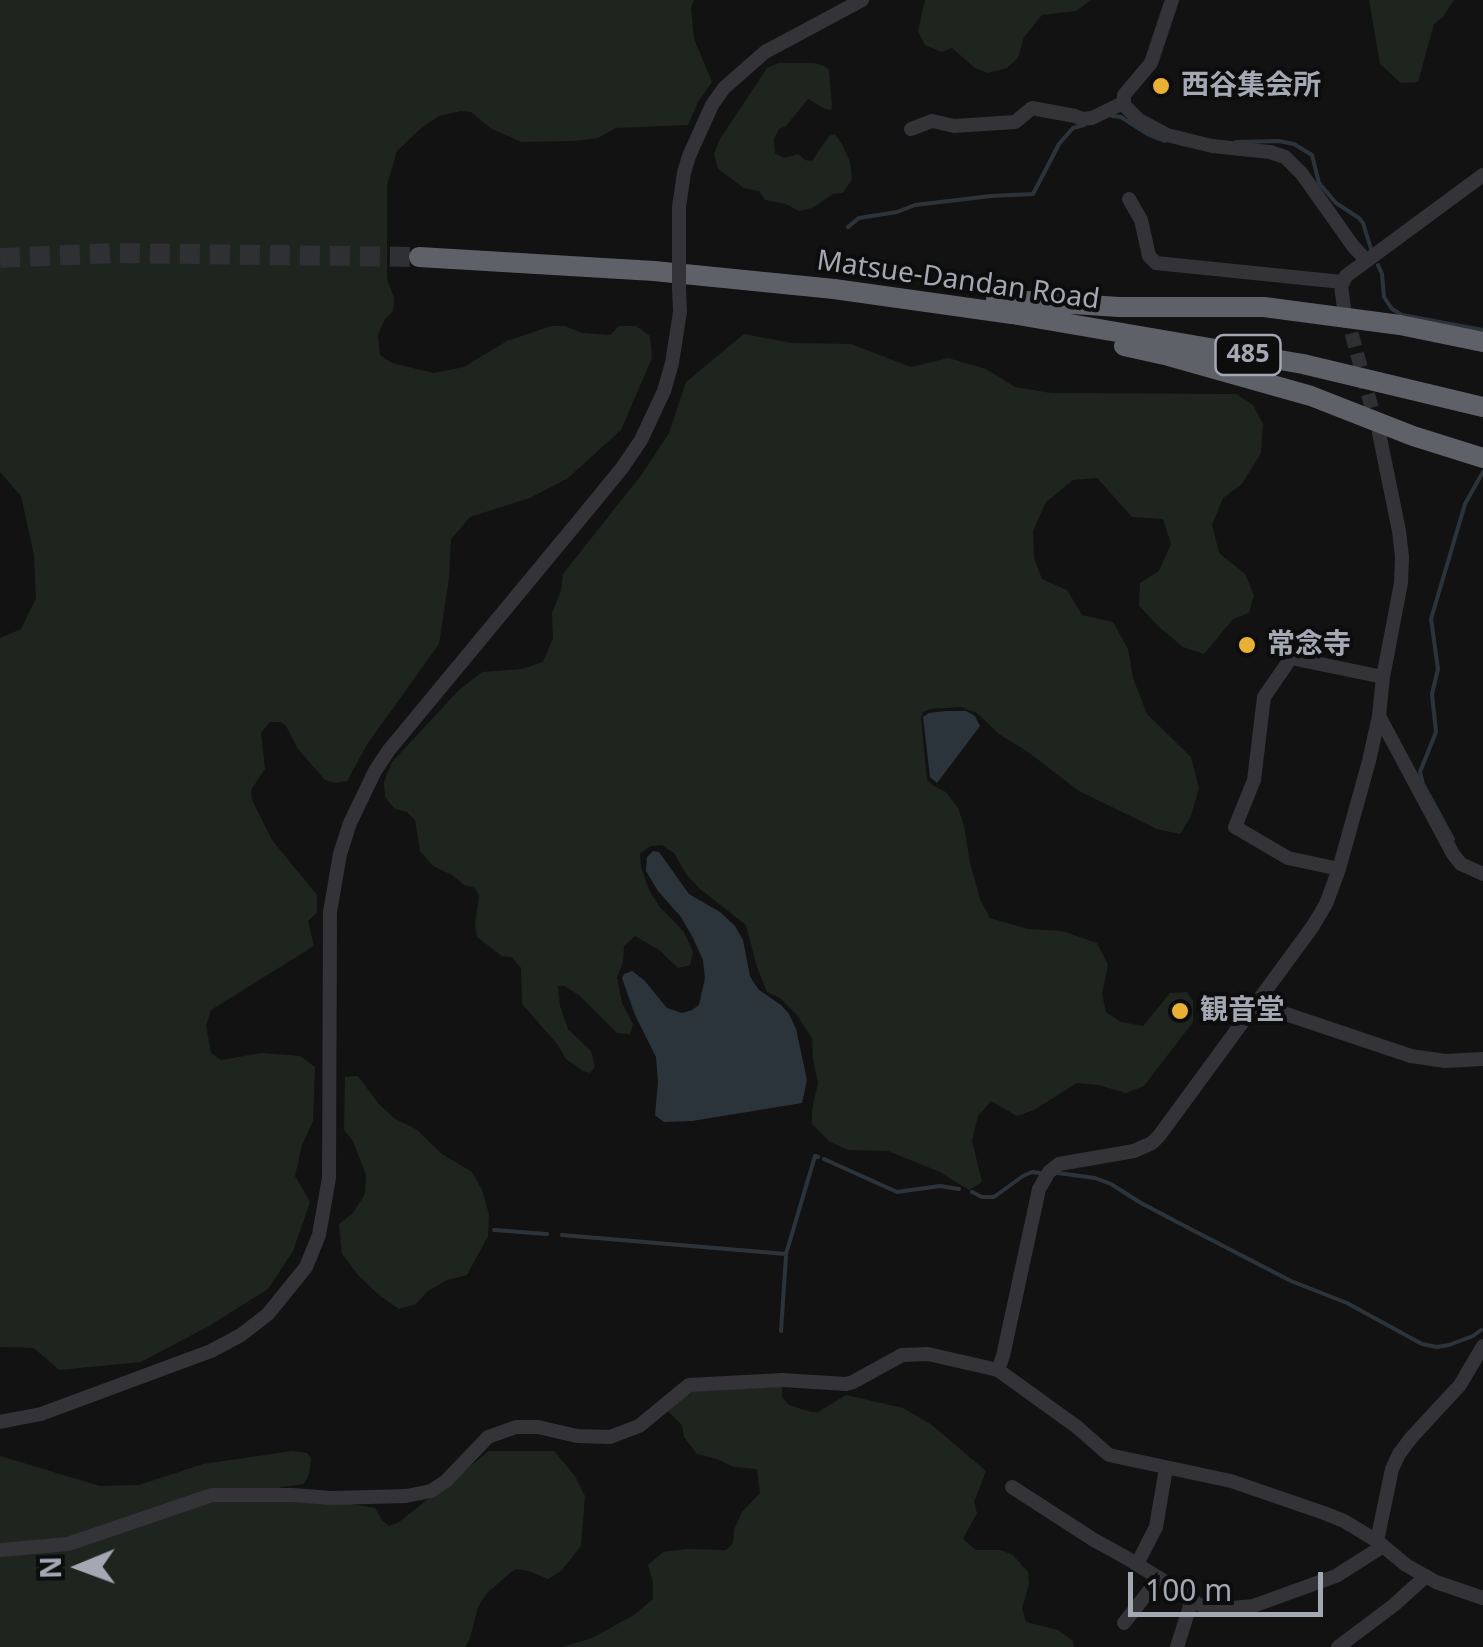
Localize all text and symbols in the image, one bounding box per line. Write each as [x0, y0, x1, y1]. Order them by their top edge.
place label: 西谷集会所 [1181, 69, 1321, 103]
marker: 西谷集会所 [1150, 75, 1172, 97]
street label: Matsue-Dandan Road [815, 245, 1101, 317]
road number: 485 [1216, 335, 1280, 375]
place label: 常念寺 [1267, 628, 1351, 662]
marker: 常念寺 [1236, 634, 1258, 656]
place label: 観音堂 [1200, 994, 1284, 1028]
marker: 観音堂 [1169, 1000, 1191, 1022]
north arrow [30, 1517, 130, 1617]
scale bar [1133, 1552, 1328, 1614]
text: N [31, 1556, 69, 1579]
text: 100 m [1145, 1569, 1232, 1610]

